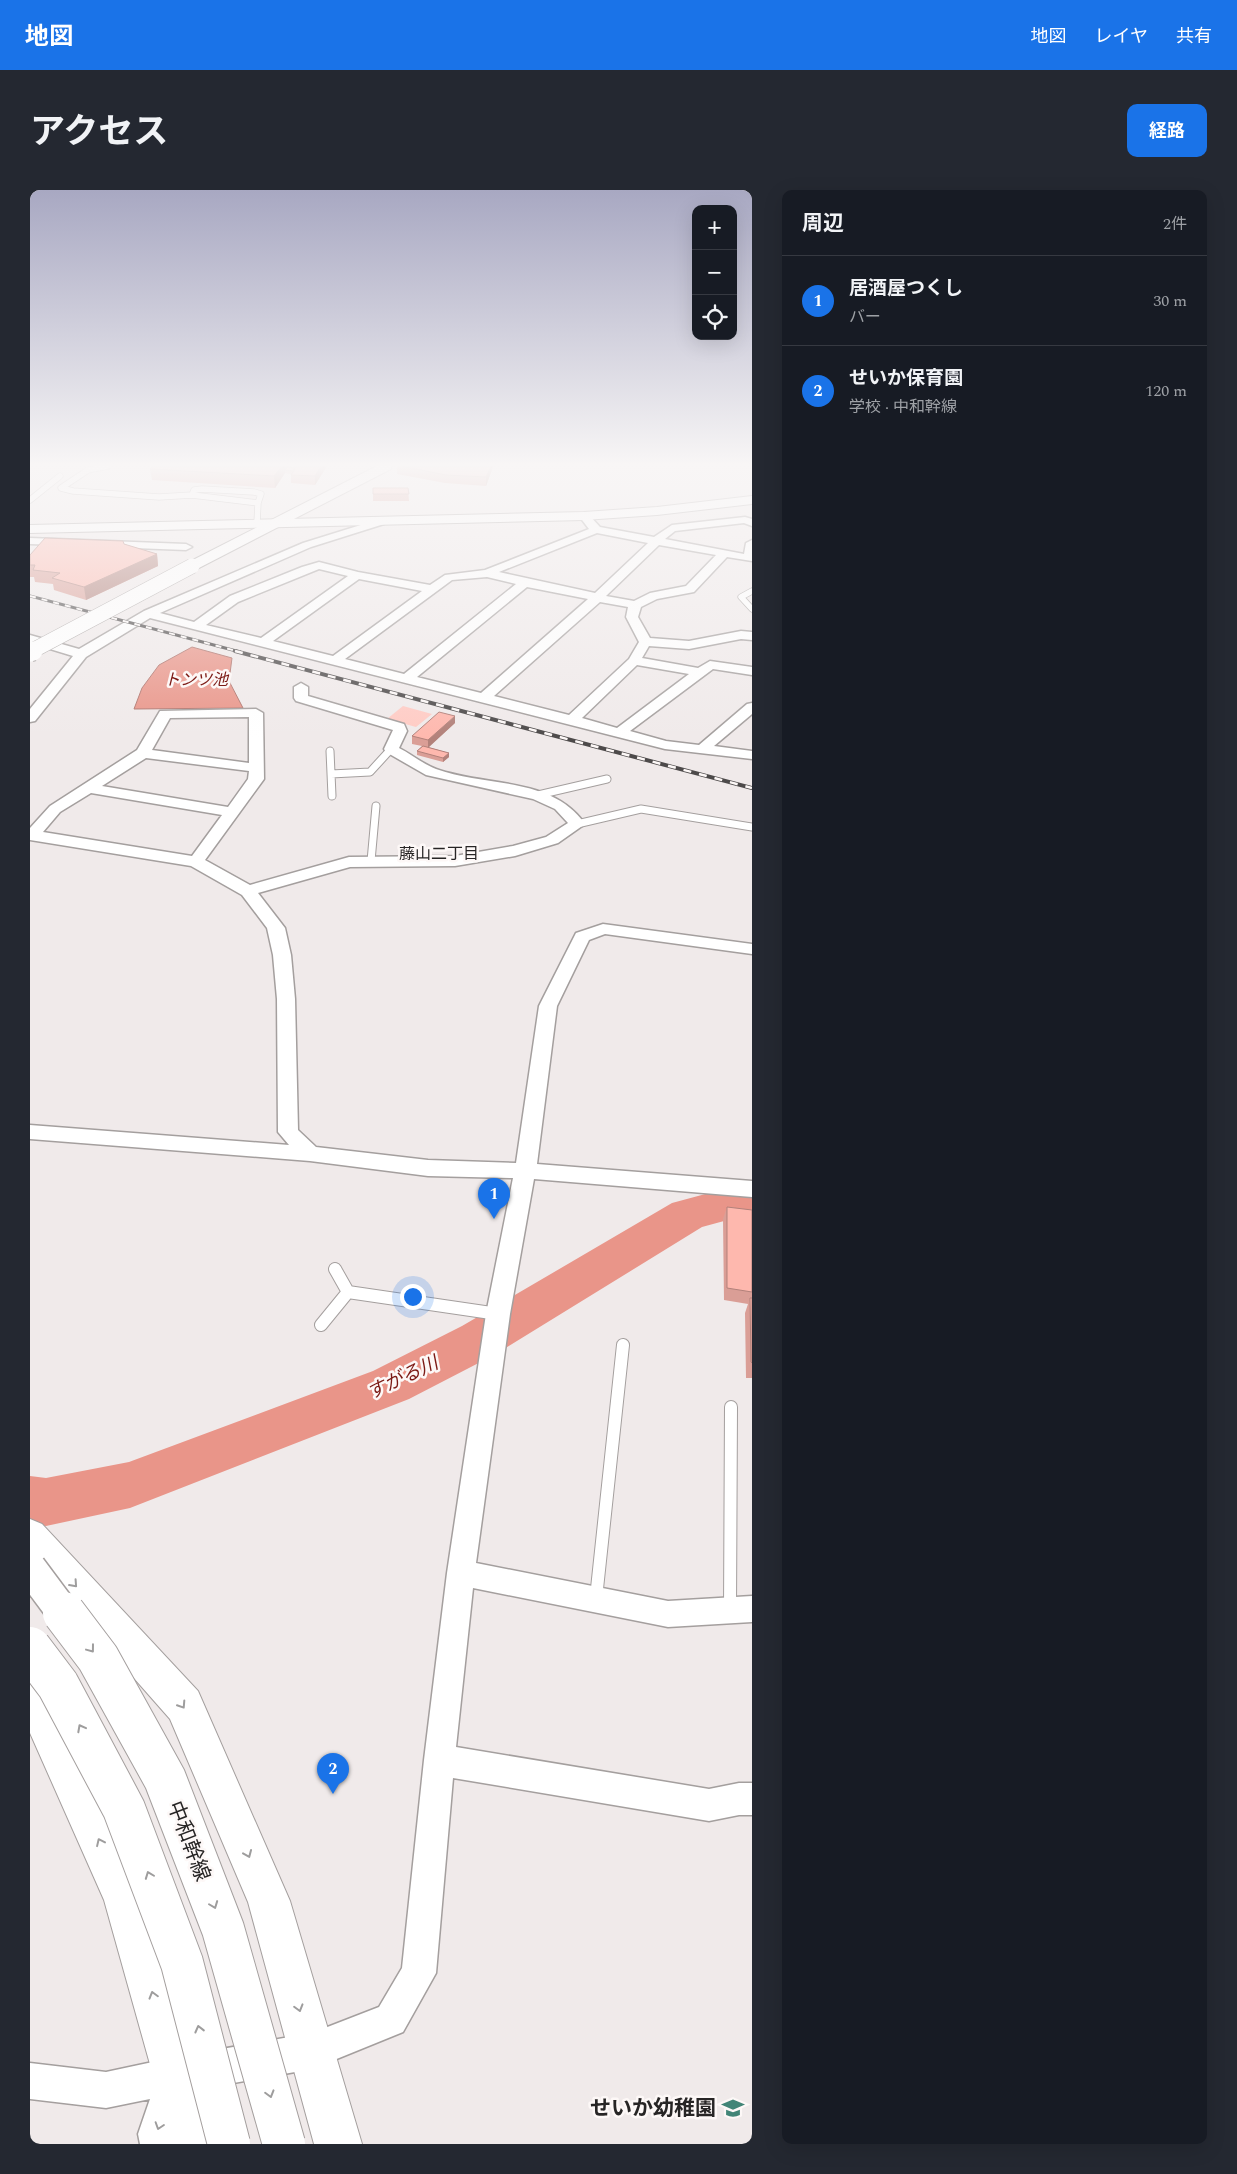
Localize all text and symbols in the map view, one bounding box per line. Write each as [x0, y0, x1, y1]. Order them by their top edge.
text: 地図 [25, 19, 73, 55]
text: 地図 [1031, 23, 1067, 50]
text: レイヤ [1095, 23, 1148, 50]
text: 共有 [1176, 23, 1212, 50]
button: 経路 [1127, 104, 1207, 157]
text: アクセス [30, 106, 168, 159]
map controls [692, 205, 737, 340]
button: + [692, 205, 737, 250]
text: 周辺 [802, 208, 844, 240]
text: 2件 [1163, 212, 1187, 236]
button: − [692, 250, 737, 295]
text: 居酒屋つくし [849, 274, 963, 303]
text: 1 [814, 289, 822, 313]
text: 30 m [1153, 289, 1187, 313]
button: locate [692, 295, 737, 340]
text: バー [849, 305, 881, 329]
text: せいか保育園 [849, 364, 963, 393]
text: 2 [814, 379, 822, 403]
text: 120 m [1145, 379, 1187, 403]
text: 学校 · 中和幹線 [849, 395, 957, 419]
water label: トンツ池 [164, 668, 230, 692]
district label: 藤山二丁目 [399, 842, 479, 866]
pin: 1 [478, 1178, 510, 1219]
your location [400, 1284, 426, 1310]
water label: すがる川 [362, 1348, 445, 1408]
one-way arrow [69, 1579, 78, 1588]
one-way arrow [85, 1643, 94, 1653]
one-way arrow [176, 1700, 186, 1709]
one-way arrow [77, 1724, 87, 1733]
pin: 2 [317, 1753, 349, 1794]
street label: 中和幹線 [158, 1796, 218, 1886]
one-way arrow [96, 1838, 107, 1847]
one-way arrow [242, 1849, 253, 1858]
one-way arrow [145, 1871, 155, 1880]
one-way arrow [208, 1900, 218, 1909]
one-way arrow [149, 1992, 159, 2000]
one-way arrow [294, 2003, 304, 2011]
one-way arrow [194, 2025, 205, 2033]
one-way arrow [265, 2090, 275, 2098]
place label: せいか幼稚園 [590, 2093, 716, 2125]
school or university icon: せいか幼稚園 [720, 2095, 746, 2121]
one-way arrow [155, 2121, 165, 2130]

